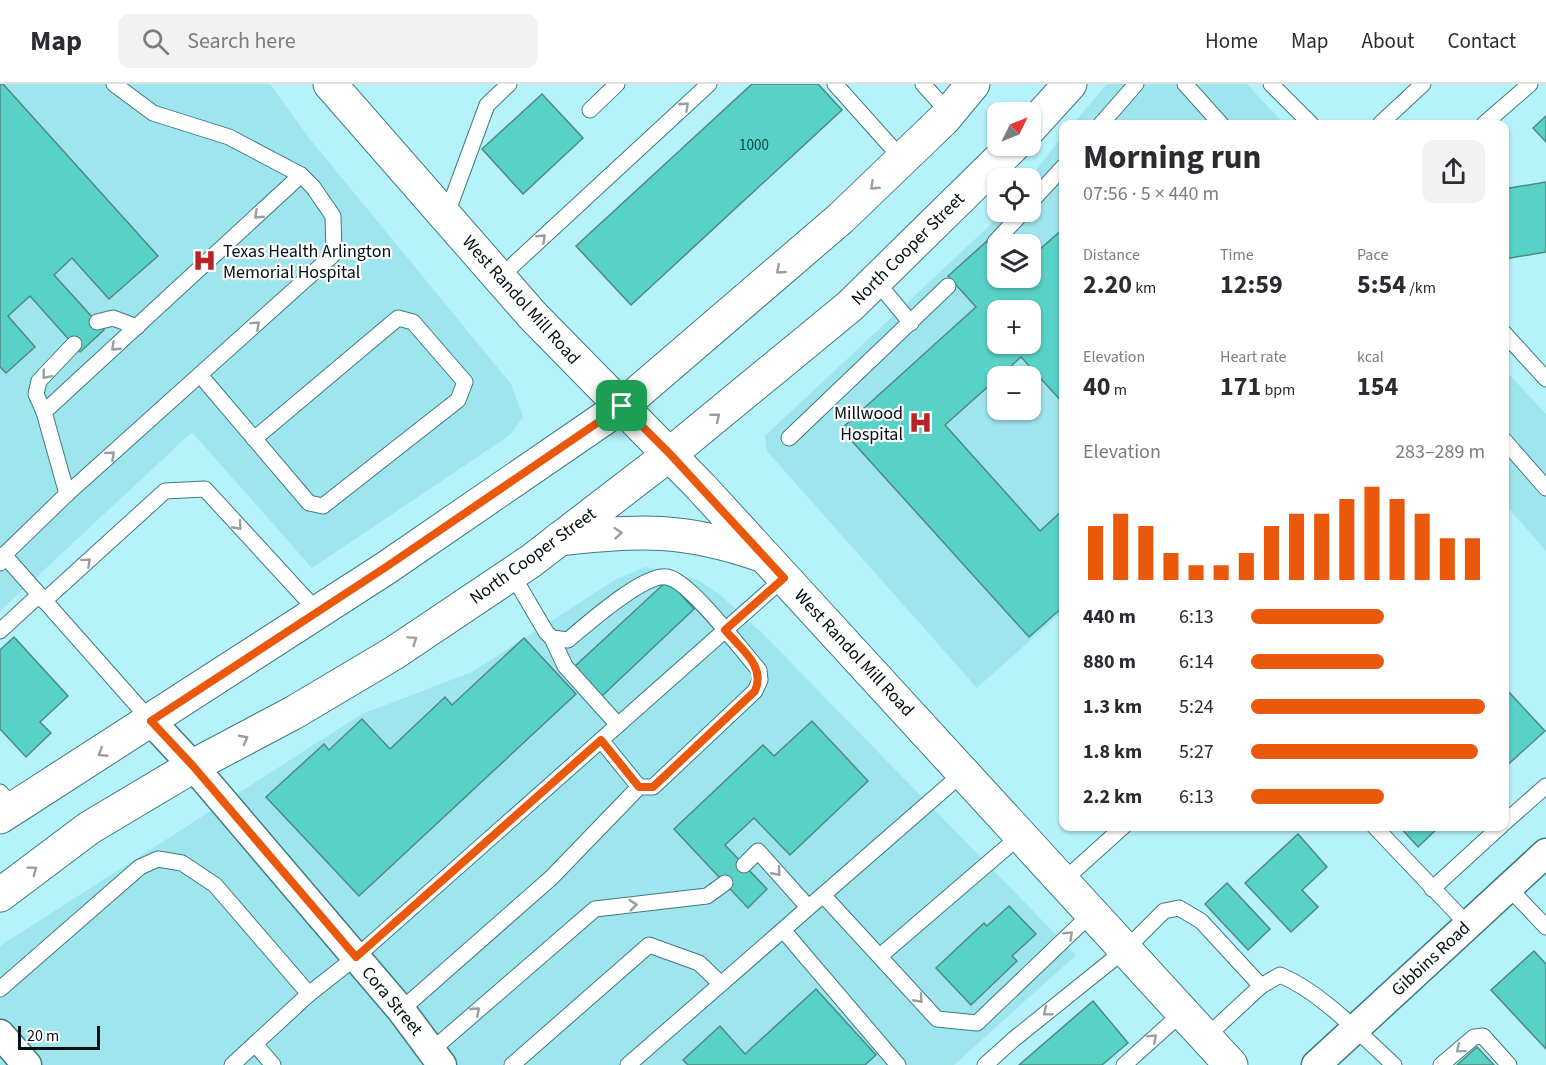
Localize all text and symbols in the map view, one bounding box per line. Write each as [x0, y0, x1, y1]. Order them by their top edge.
search box [118, 14, 538, 68]
text: Map [30, 21, 82, 61]
icon: search [139, 25, 172, 58]
text: Search here [187, 25, 296, 57]
text: Home [1205, 26, 1258, 56]
text: Map [1291, 26, 1329, 56]
text: About [1362, 26, 1414, 56]
text: Contact [1447, 26, 1516, 56]
one-way arrow [679, 102, 689, 113]
north arrow [987, 102, 1041, 156]
map controls [987, 102, 1041, 420]
text: Morning run [1083, 134, 1261, 181]
house number: 1000 [739, 135, 769, 156]
button: share [1422, 140, 1485, 203]
button: locate [987, 168, 1041, 222]
one-way arrow [871, 179, 881, 190]
text: 07:56 · 5 × 440 m [1083, 180, 1219, 208]
street label: North Cooper Street [846, 187, 970, 311]
one-way arrow [254, 207, 265, 218]
street label: West Randol Mill Road [456, 230, 586, 370]
one-way arrow [535, 234, 546, 245]
button: layers [987, 234, 1041, 288]
place label: Texas Health Arlington Memorial Hospital [223, 239, 391, 285]
text: Distance [1083, 244, 1140, 266]
text: Time [1220, 244, 1254, 266]
text: Pace [1357, 244, 1388, 266]
hospital icon: Texas Health Arlington Memorial Hospital [192, 248, 218, 274]
one-way arrow [776, 263, 787, 274]
text: 2.20 [1083, 266, 1132, 303]
text: 12:59 [1220, 266, 1283, 303]
text: 5:54 [1357, 266, 1406, 303]
text: km [1132, 277, 1156, 299]
text: /km [1406, 277, 1436, 299]
button: + [987, 300, 1041, 354]
one-way arrow [249, 321, 260, 332]
one-way arrow [111, 340, 121, 351]
text: Elevation [1083, 346, 1145, 368]
text: Heart rate [1220, 346, 1287, 368]
text: kcal [1357, 346, 1384, 368]
button: − [987, 366, 1041, 420]
one-way arrow [42, 368, 53, 379]
text: 40 [1083, 368, 1110, 405]
text: 171 [1220, 368, 1261, 405]
text: 154 [1357, 368, 1398, 405]
text: m [1110, 379, 1127, 401]
text: bpm [1261, 379, 1295, 401]
pin [596, 380, 647, 431]
icon: arrive [605, 389, 638, 422]
place label: Millwood Hospital [834, 401, 903, 447]
hospital icon: Millwood Hospital [908, 410, 934, 436]
one-way arrow [709, 414, 720, 425]
text: Elevation [1083, 438, 1161, 466]
text: 283–289 m [1395, 438, 1485, 466]
one-way arrow [104, 451, 114, 462]
street label: North Cooper Street [465, 502, 601, 610]
one-way arrow [231, 520, 242, 530]
one-way arrow [613, 527, 622, 540]
one-way arrow [81, 558, 91, 569]
street label: West Randol Mill Road [788, 584, 920, 722]
text: 440 m [1083, 603, 1136, 631]
text: 6:13 [1179, 603, 1214, 631]
one-way arrow [407, 636, 417, 648]
text: 880 m [1083, 648, 1136, 676]
text: 6:14 [1179, 648, 1214, 676]
text: 1.3 km [1083, 693, 1142, 721]
text: 5:24 [1179, 693, 1214, 721]
one-way arrow [238, 734, 249, 746]
text: 1.8 km [1083, 738, 1142, 766]
text: 5:27 [1179, 738, 1214, 766]
one-way arrow [98, 745, 108, 757]
text: 2.2 km [1083, 783, 1142, 811]
text: 6:13 [1179, 783, 1214, 811]
one-way arrow [770, 865, 781, 876]
one-way arrow [26, 867, 37, 878]
one-way arrow [628, 899, 637, 912]
street label: Gibbins Road [1386, 916, 1476, 1002]
one-way arrow [1062, 931, 1073, 942]
street label: Cora Street [356, 961, 428, 1041]
one-way arrow [912, 992, 923, 1003]
one-way arrow [1043, 1005, 1054, 1016]
one-way arrow [469, 1008, 480, 1019]
scale bar [18, 1023, 100, 1050]
text: 20 m [27, 1025, 59, 1047]
one-way arrow [1146, 1035, 1157, 1046]
one-way arrow [1456, 1042, 1467, 1053]

